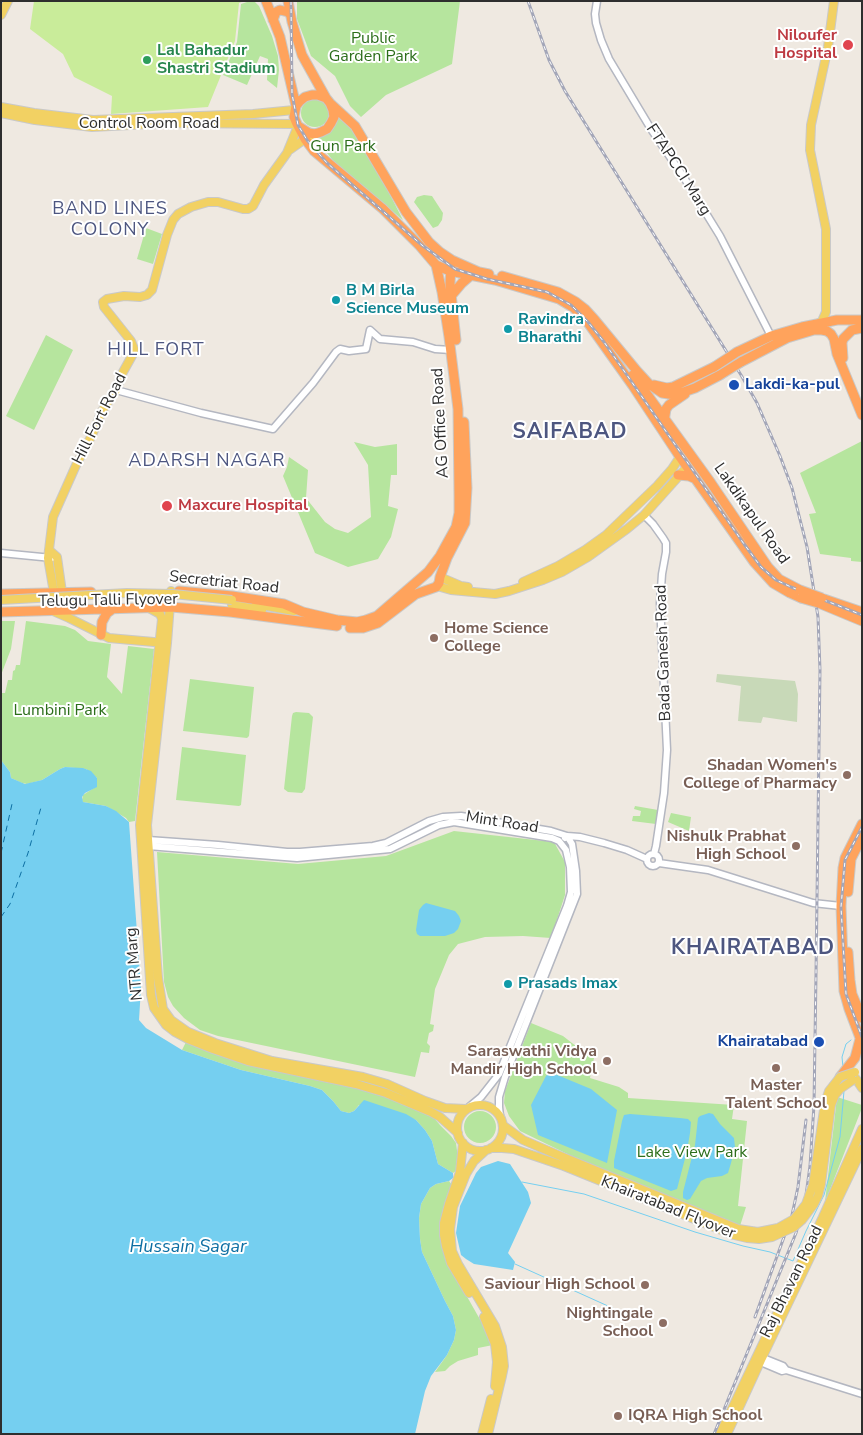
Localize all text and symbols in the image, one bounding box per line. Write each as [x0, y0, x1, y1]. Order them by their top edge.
place label: Niloufer Hospital [774, 26, 837, 64]
park label: Public Garden Park [329, 29, 417, 67]
marker: Niloufer Hospital [841, 38, 855, 52]
place label: Lal Bahadur Shastri Stadium [157, 41, 276, 79]
marker: Lal Bahadur Shastri Stadium [141, 54, 153, 66]
street label: Control Room Road [79, 114, 219, 134]
street label: FTAPCCI Marg [641, 121, 715, 219]
park label: Gun Park [310, 137, 376, 157]
district label: BAND LINES COLONY [51, 199, 169, 242]
place label: B M Birla Science Museum [346, 281, 469, 319]
marker: B M Birla Science Museum [330, 294, 342, 306]
place label: Ravindra Bharathi [518, 310, 584, 348]
marker: Ravindra Bharathi [502, 323, 514, 335]
district label: HILL FORT [106, 340, 206, 362]
street label: AG Office Road [429, 367, 453, 479]
street label: Hill Fort Road [69, 370, 131, 468]
place label: Lakdi-ka-pul [745, 375, 840, 395]
marker: Lakdi-ka-pul [727, 378, 741, 392]
district label: SAIFABAD [512, 420, 628, 446]
district label: ADARSH NAGAR [127, 451, 287, 473]
street label: Lakdikapul Road [709, 460, 793, 568]
place label: Maxcure Hospital [178, 496, 308, 516]
marker: Maxcure Hospital [160, 499, 174, 513]
street label: Secretriat Road [168, 568, 280, 598]
street label: Bada Ganesh Road [652, 584, 676, 722]
street label: Telugu Talli Flyover [38, 590, 178, 612]
place label: Home Science College [444, 619, 548, 657]
marker: Home Science College [428, 632, 440, 644]
park label: Lumbini Park [13, 701, 107, 721]
place label: Shadan Women's College of Pharmacy [683, 756, 837, 794]
marker: Shadan Women's College of Pharmacy [841, 769, 853, 781]
street label: Mint Road [464, 808, 540, 838]
place label: Nishulk Prabhat High School [666, 827, 786, 865]
marker: Nishulk Prabhat High School [790, 840, 802, 852]
street label: NTR Marg [122, 927, 148, 1001]
district label: KHAIRATABAD [670, 936, 836, 962]
place label: Prasads Imax [518, 974, 618, 994]
marker: Prasads Imax [502, 978, 514, 990]
place label: Khairatabad [717, 1032, 808, 1052]
marker: Khairatabad [812, 1035, 826, 1049]
place label: Saraswathi Vidya Mandir High School [450, 1042, 597, 1080]
marker: Saraswathi Vidya Mandir High School [601, 1055, 613, 1067]
marker: Master Talent School [770, 1062, 782, 1074]
place label: Master Talent School [725, 1076, 827, 1114]
park label: Lake View Park [637, 1143, 747, 1163]
street label: Khairatabad Flyover [598, 1172, 738, 1244]
street label: Raj Bhavan Road [757, 1223, 827, 1341]
water label: Hussain Sagar [130, 1237, 246, 1259]
place label: Saviour High School [484, 1275, 635, 1295]
marker: Saviour High School [639, 1279, 651, 1291]
place label: Nightingale School [566, 1304, 653, 1342]
marker: Nightingale School [657, 1317, 669, 1329]
place label: IQRA High School [628, 1406, 762, 1426]
marker: IQRA High School [612, 1410, 624, 1422]

